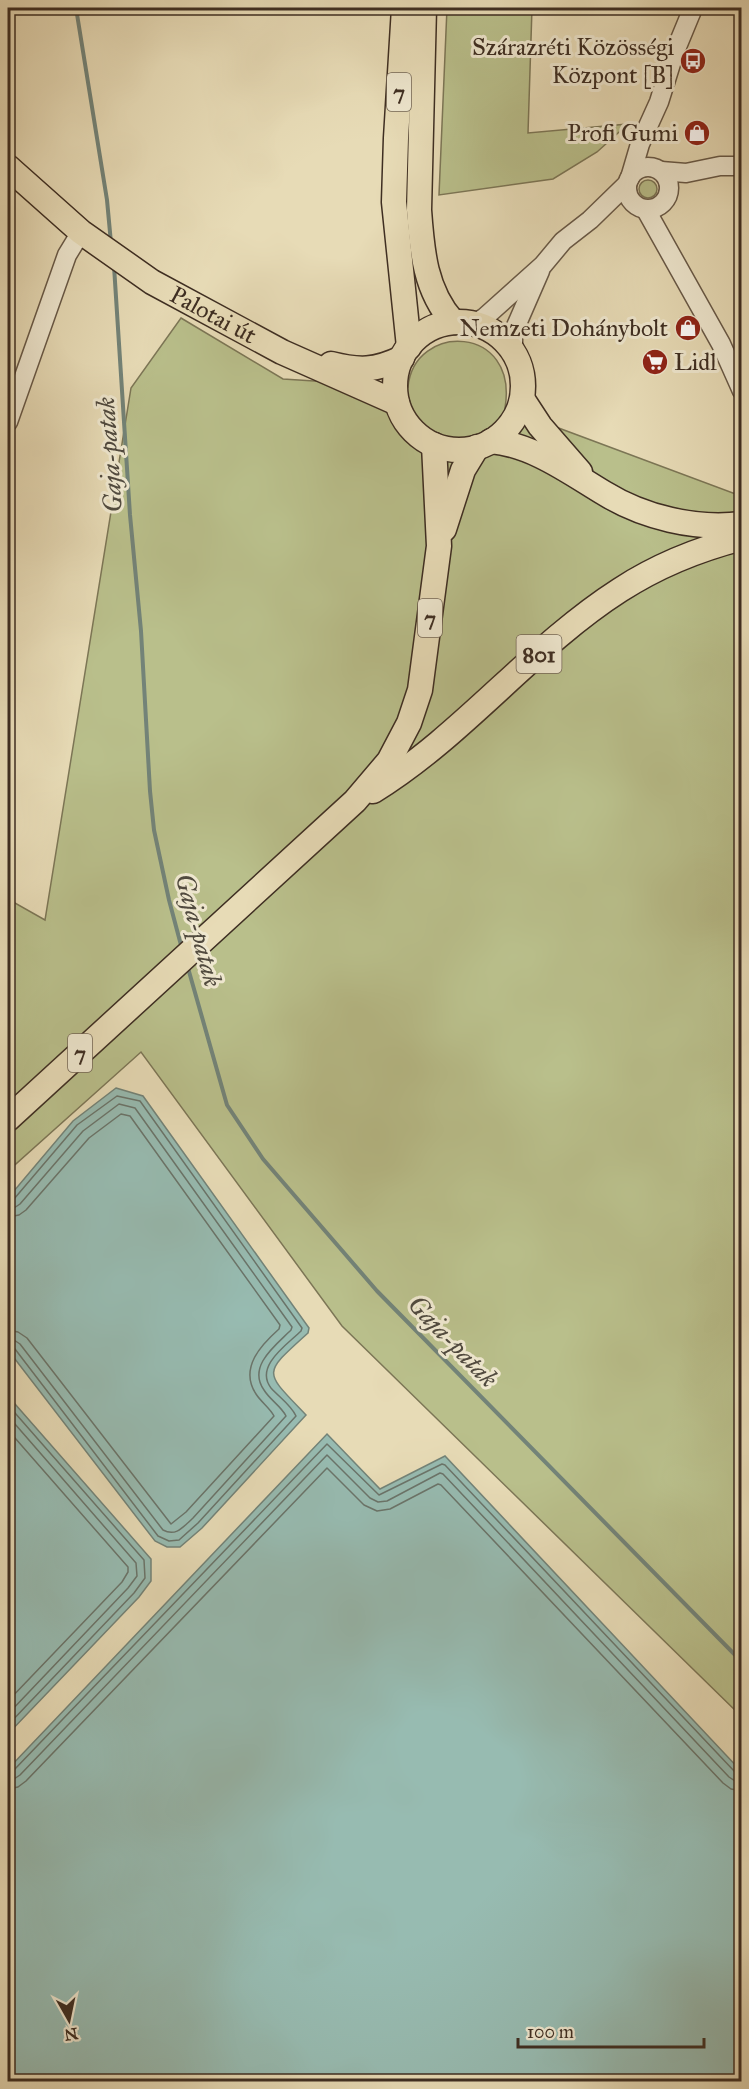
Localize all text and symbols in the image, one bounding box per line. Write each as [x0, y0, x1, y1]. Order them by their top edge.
place label: Szárazréti Közösségi Központ [B] [472, 32, 674, 90]
bus stop icon: Szárazréti Közösségi Központ [B] [678, 46, 708, 76]
road number: 7 [387, 73, 411, 111]
place label: Profi Gumi [567, 118, 678, 148]
shop icon: Profi Gumi [682, 118, 712, 148]
street label: Palotai út [165, 279, 262, 351]
place label: Nemzeti Dohánybolt [459, 313, 668, 343]
shop icon: Nemzeti Dohánybolt [673, 313, 703, 343]
supermarket icon: Lidl [640, 347, 670, 377]
place label: Lidl [674, 347, 717, 377]
water label: Gaja-patak [89, 395, 130, 514]
road number: 7 [418, 599, 442, 637]
road number: 801 [516, 635, 562, 673]
water label: Gaja-patak [168, 870, 230, 991]
road number: 7 [68, 1034, 92, 1072]
water label: Gaja-patak [400, 1288, 505, 1395]
north arrow [39, 1990, 99, 2050]
scale bar [518, 2011, 704, 2049]
text: 100 m [527, 2021, 574, 2043]
text: N [63, 2024, 79, 2045]

